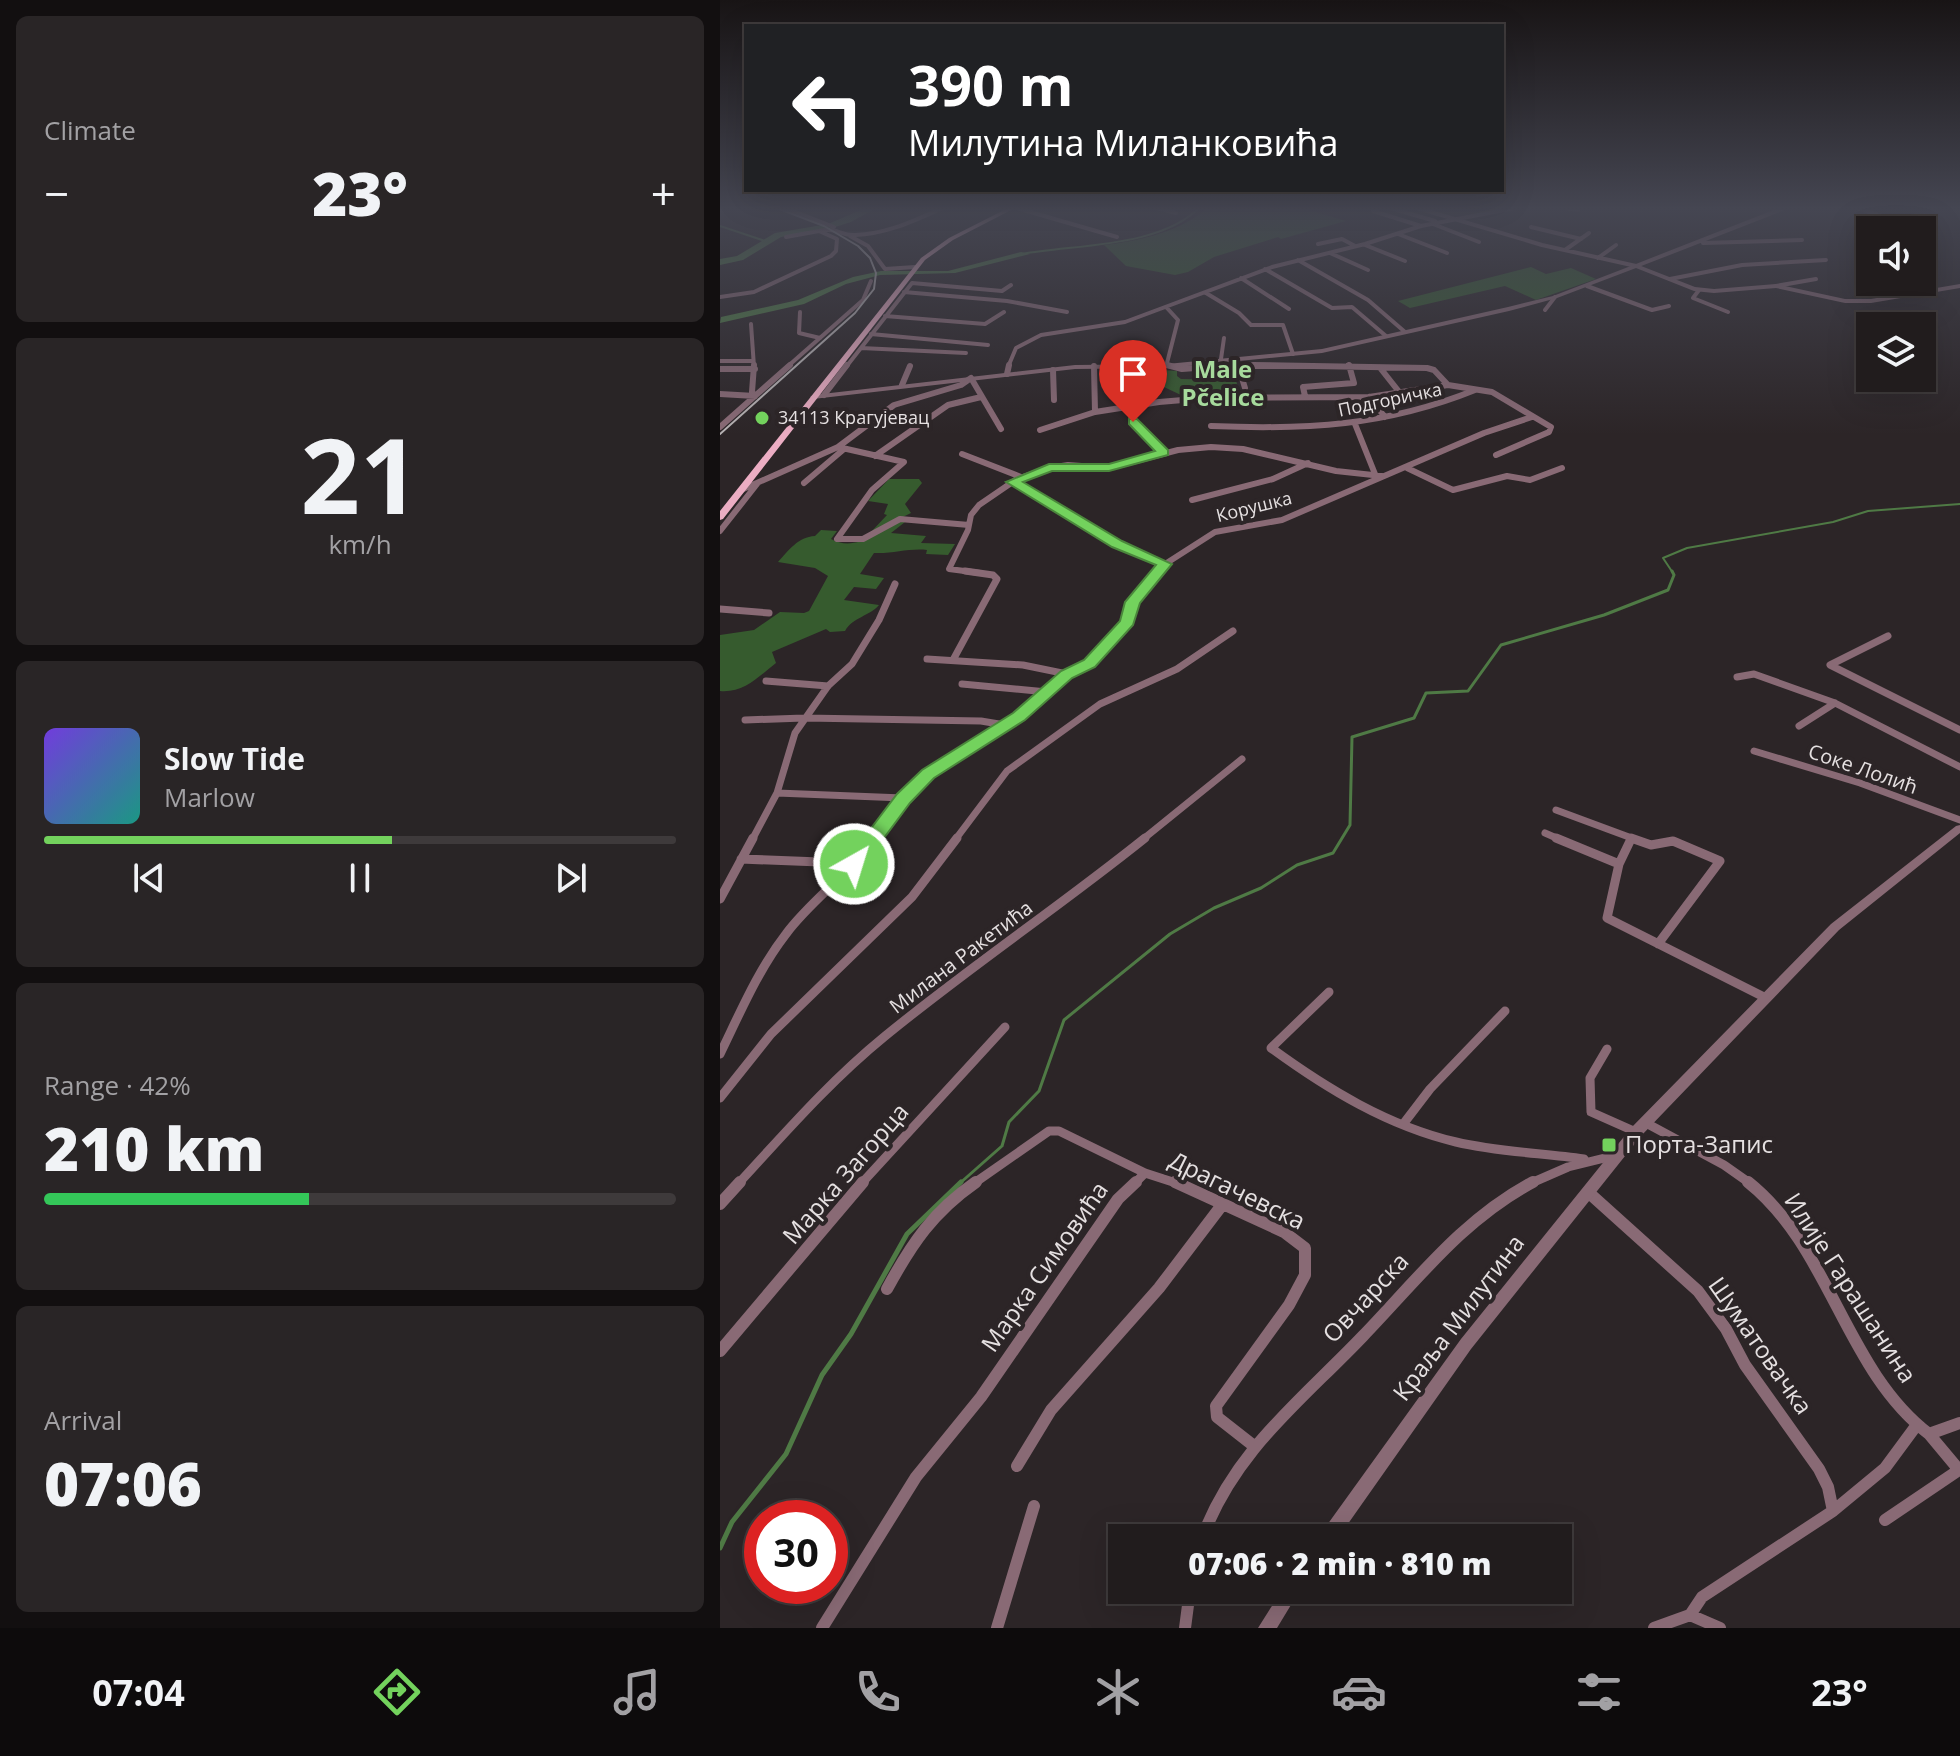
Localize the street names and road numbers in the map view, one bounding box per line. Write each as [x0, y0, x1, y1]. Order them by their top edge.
street label: Подгоричка [1336, 376, 1444, 422]
street label: Корушка [1213, 485, 1294, 527]
street label: Соке Лолић [1805, 737, 1921, 800]
street label: Милана Ракетића [884, 894, 1038, 1019]
street label: Марка Загорца [774, 1095, 915, 1251]
street label: Драгачевска [1164, 1143, 1311, 1237]
street label: Марка Симовића [973, 1174, 1115, 1358]
street label: Илије Гарашанина [1777, 1186, 1925, 1389]
street label: Краља Милутина [1384, 1227, 1531, 1407]
street label: Овчарска [1315, 1245, 1415, 1349]
street label: Шуматовачка [1702, 1270, 1821, 1420]

